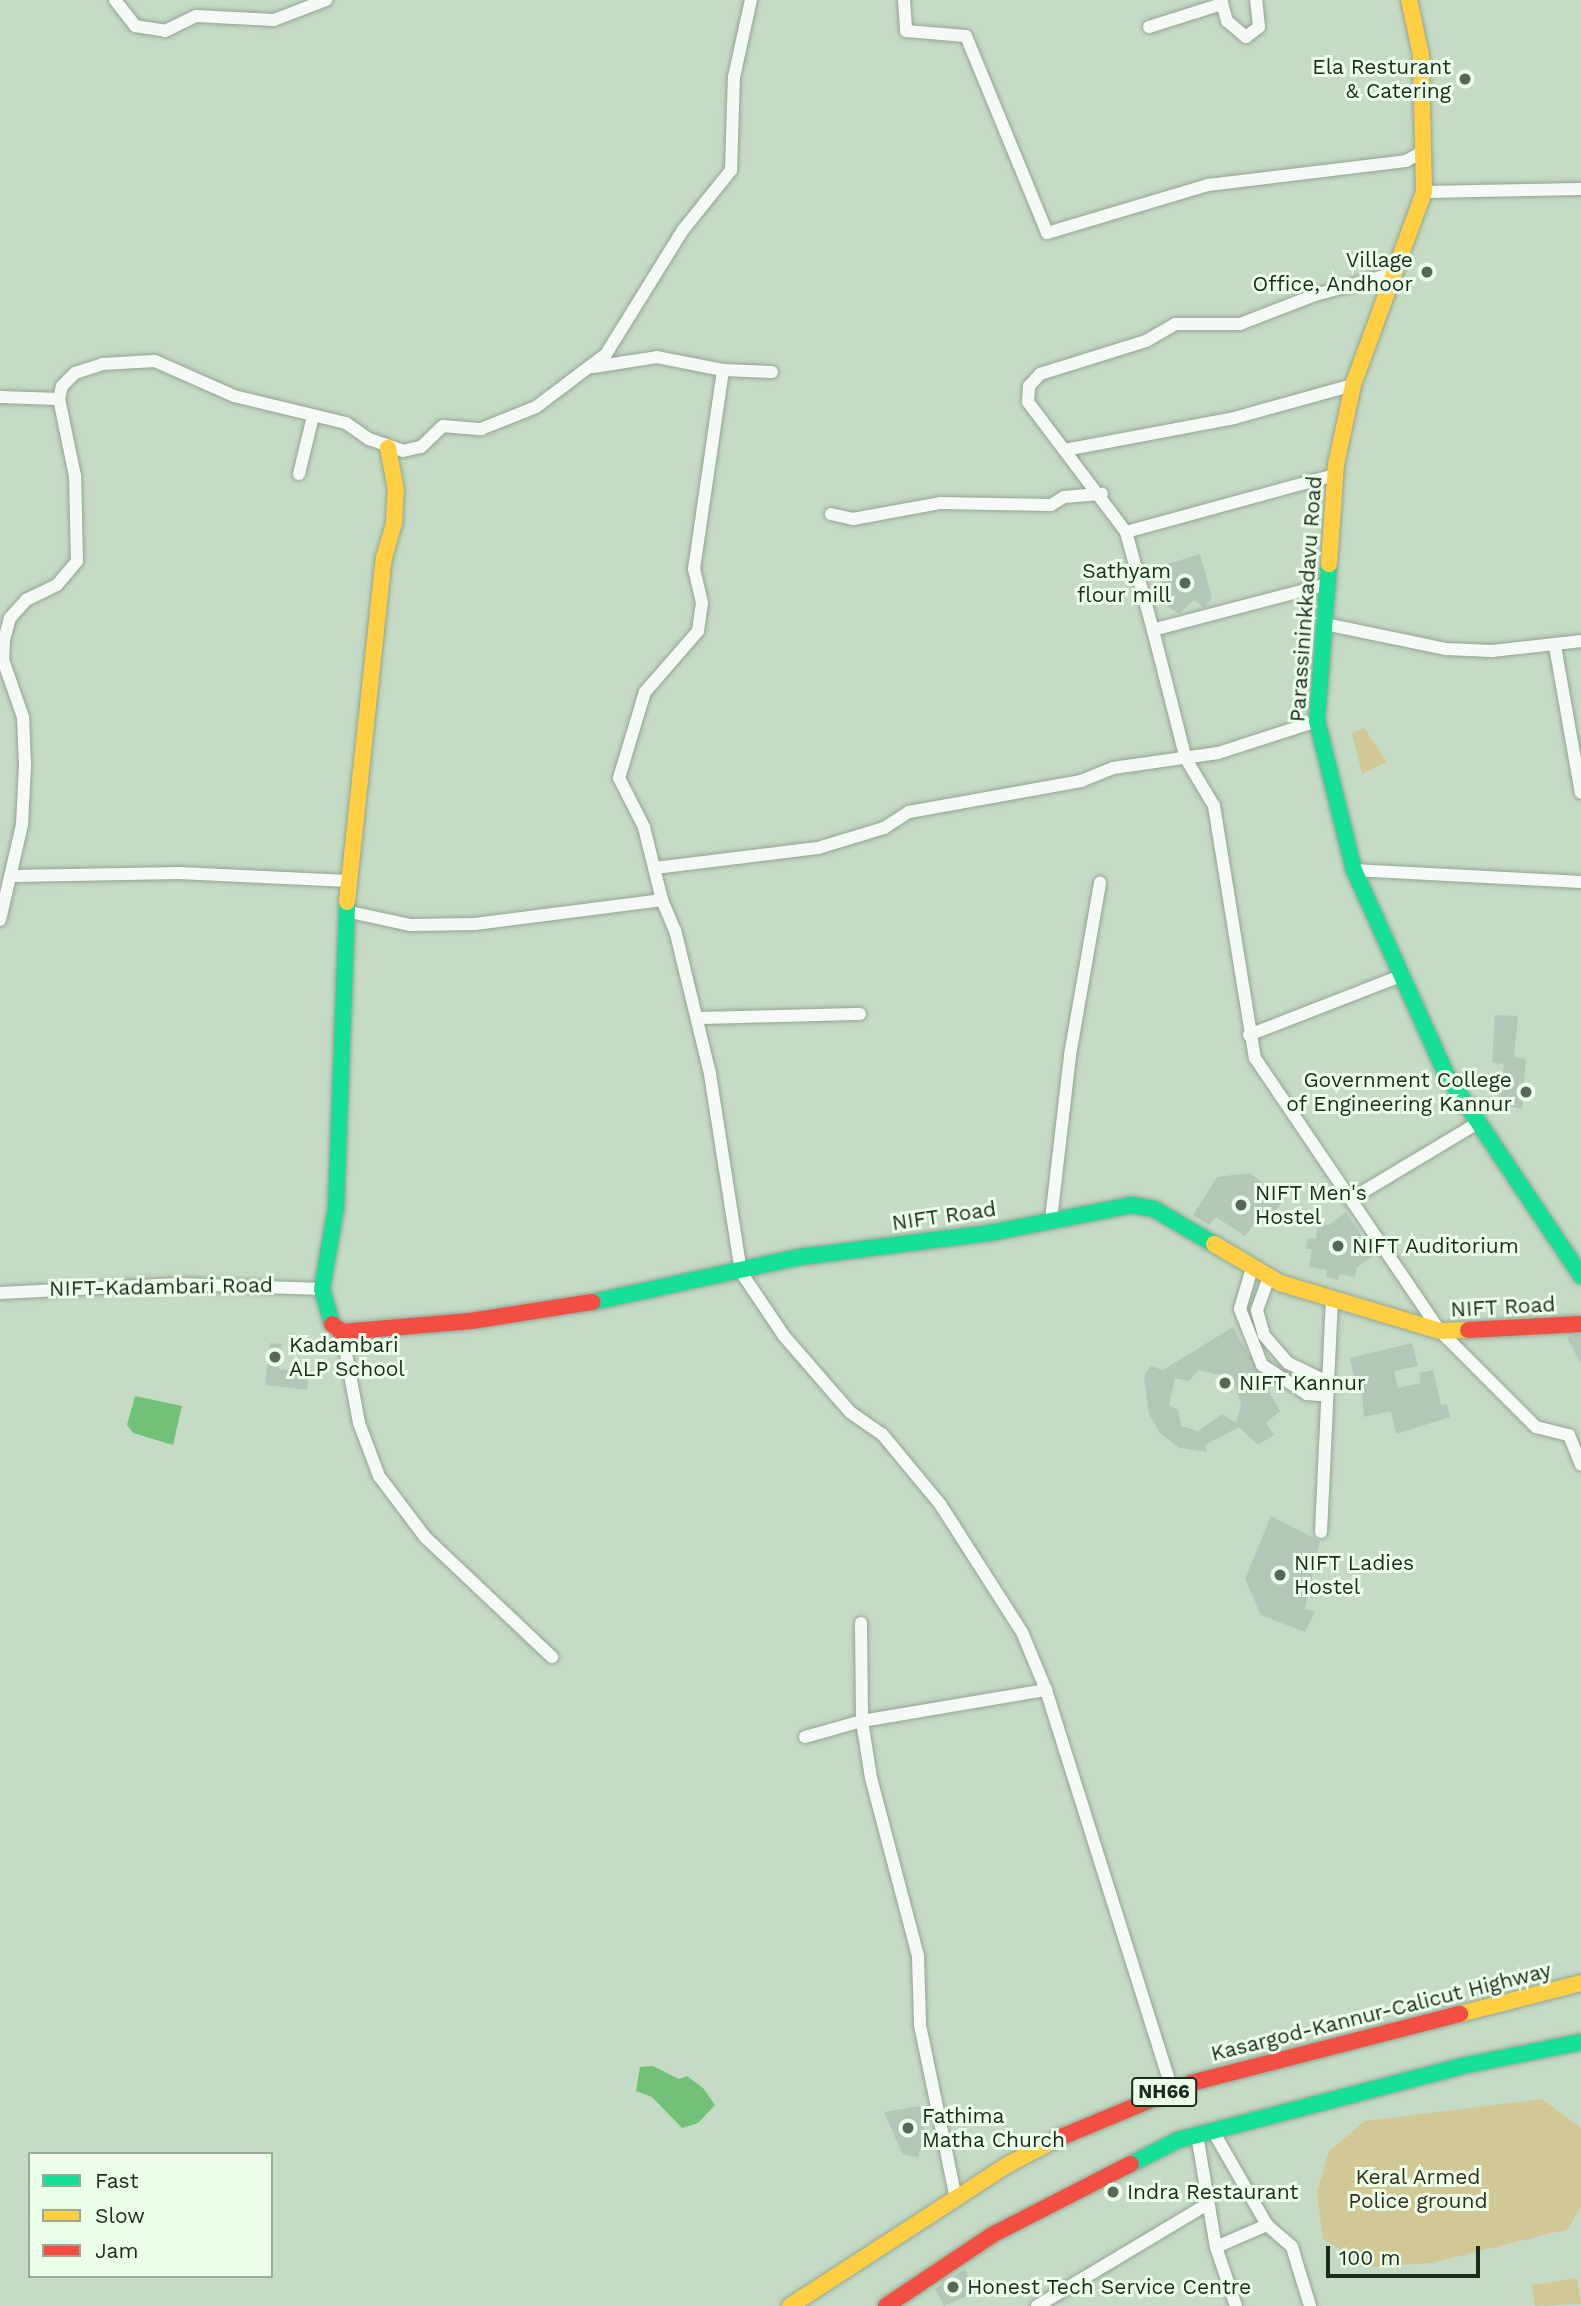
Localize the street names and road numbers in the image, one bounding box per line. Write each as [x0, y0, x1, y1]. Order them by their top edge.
street label: Parassininkkadavu Road [1285, 475, 1327, 723]
street label: NIFT Road [890, 1196, 998, 1236]
street label: NIFT-Kadambari Road [49, 1272, 273, 1302]
street label: NIFT Road [1450, 1292, 1556, 1322]
street label: Kasargod-Kannur-Calicut Highway [1208, 1957, 1554, 2067]
road number: NH66 [1131, 2076, 1197, 2108]

